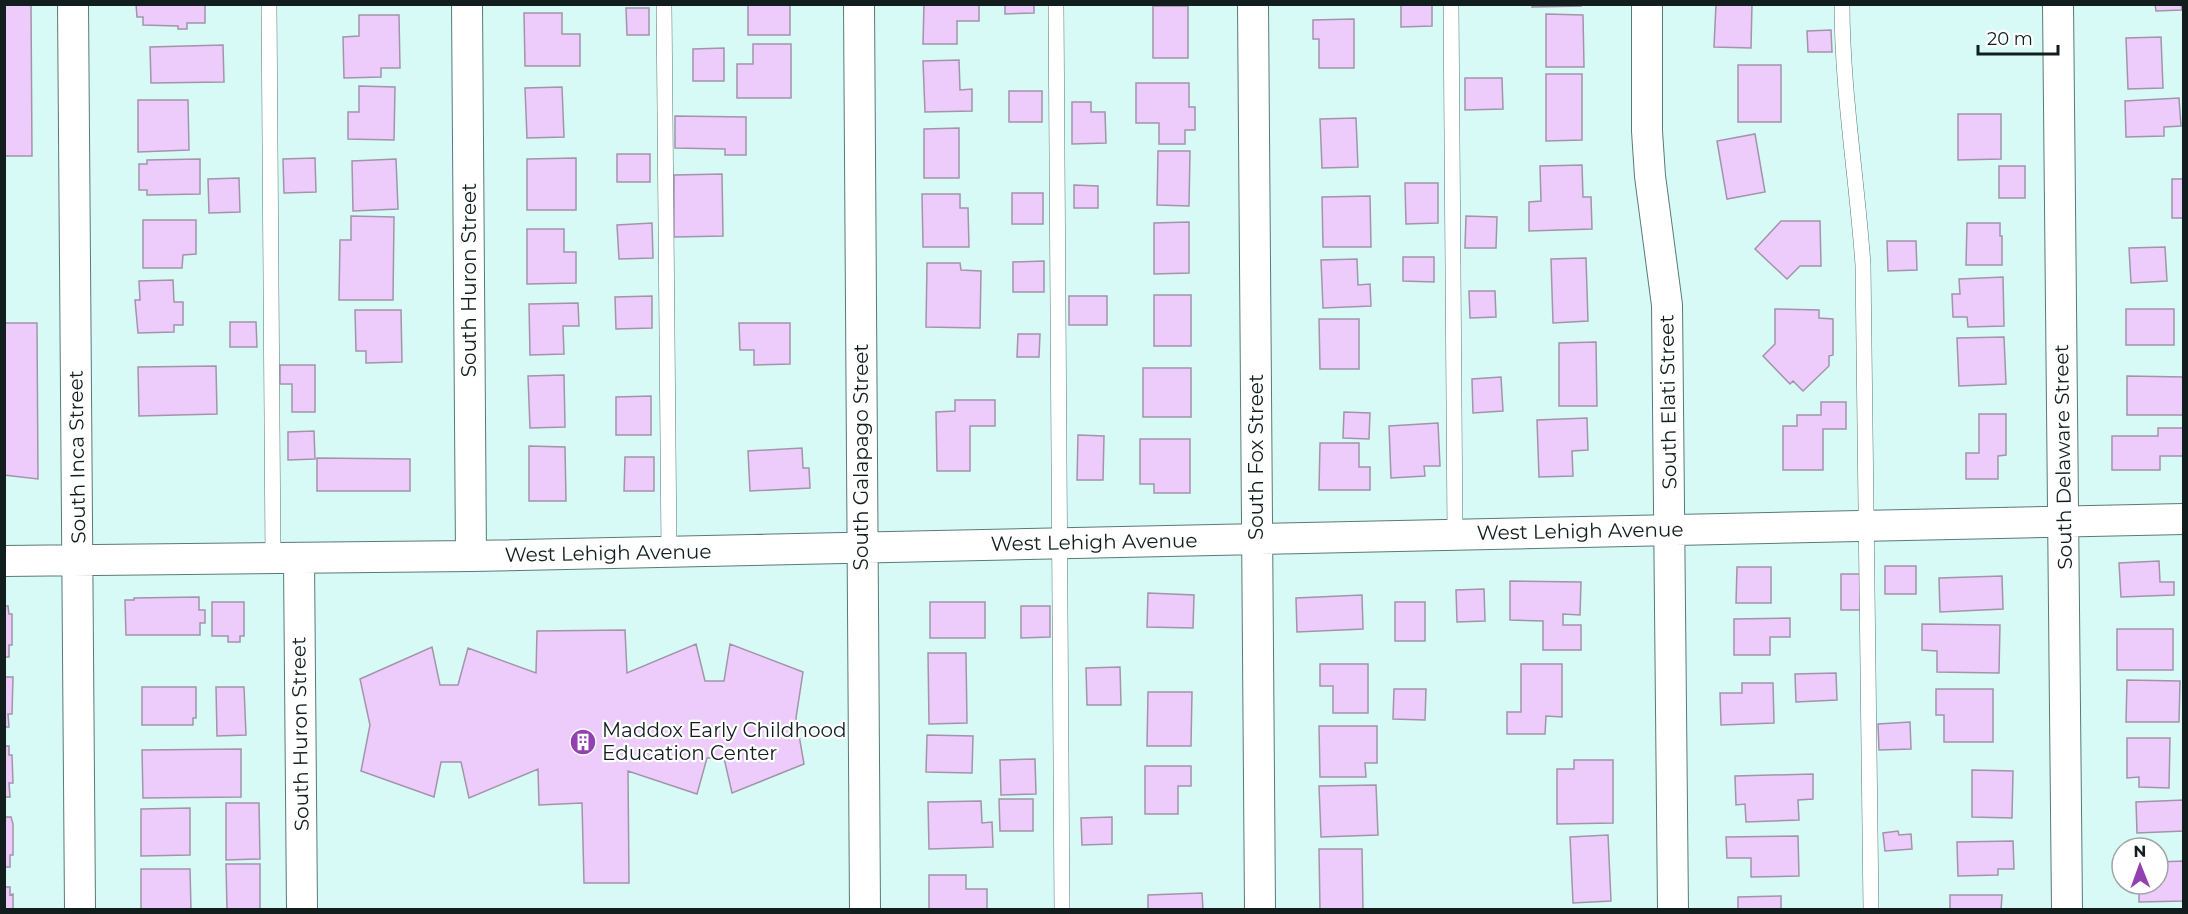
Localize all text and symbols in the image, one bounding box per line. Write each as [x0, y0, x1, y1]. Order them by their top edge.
scale bar [1978, 18, 2058, 56]
text: 20 m [1987, 28, 2033, 50]
street label: South Huron Street [457, 183, 481, 377]
street label: South Elati Street [1654, 314, 1682, 490]
street label: South Galapago Street [849, 344, 873, 570]
street label: South Delaware Street [2049, 344, 2077, 570]
street label: South Inca Street [63, 370, 91, 544]
street label: South Fox Street [1244, 374, 1268, 540]
street label: West Lehigh Avenue [1476, 517, 1684, 545]
street label: West Lehigh Avenue [990, 528, 1198, 556]
street label: West Lehigh Avenue [504, 539, 712, 567]
street label: South Huron Street [286, 637, 314, 831]
place label: Maddox Early Childhood Education Center [602, 718, 847, 765]
building icon: Maddox Early Childhood Education Center [568, 727, 598, 757]
north arrow [2110, 836, 2170, 896]
text: N [2133, 842, 2146, 861]

